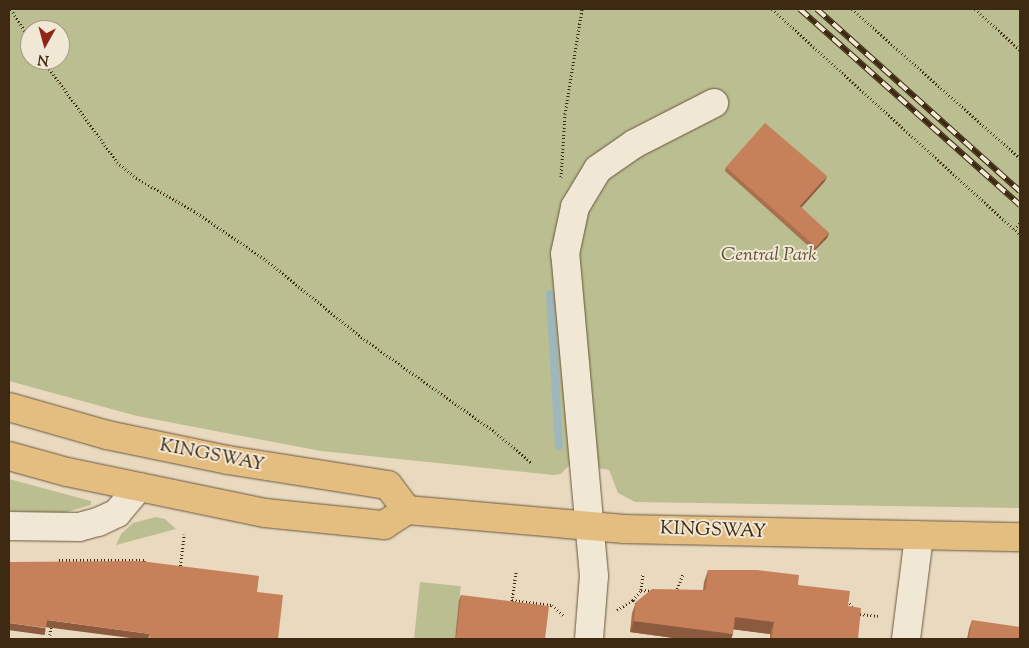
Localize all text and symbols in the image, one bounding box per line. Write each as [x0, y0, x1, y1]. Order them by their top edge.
north arrow [20, 20, 70, 70]
text: N [37, 48, 50, 70]
park label: Central Park [721, 245, 817, 267]
street label: KINGSWAY [158, 435, 266, 477]
street label: KINGSWAY [659, 518, 767, 544]

